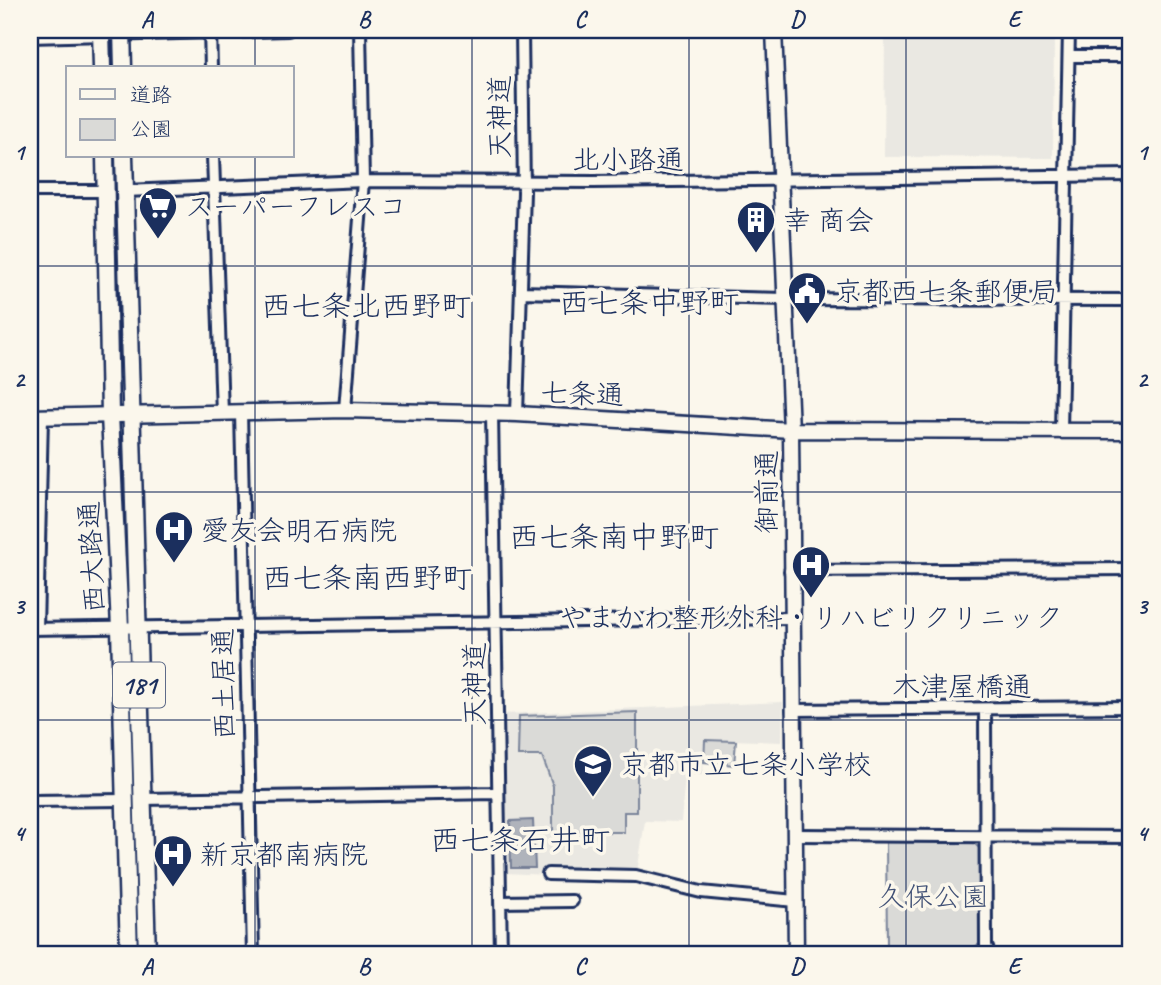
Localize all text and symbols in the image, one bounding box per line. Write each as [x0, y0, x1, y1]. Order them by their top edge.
text: A [141, 5, 155, 34]
text: B [358, 5, 372, 34]
text: C [575, 5, 589, 34]
text: D [790, 5, 806, 34]
text: E [1008, 5, 1024, 34]
legend [66, 66, 294, 158]
street label: 天神道 [482, 75, 517, 159]
text: 道路 [130, 82, 172, 108]
text: 公園 [130, 116, 172, 142]
text: 1 [14, 138, 27, 167]
text: 1 [1137, 138, 1150, 167]
street label: 北小路通 [572, 142, 684, 177]
supermarket icon: スーパーフレスコ [137, 185, 179, 240]
place label: スーパーフレスコ [185, 189, 407, 224]
building icon: 幸 商会 [735, 199, 777, 254]
place label: 幸 商会 [783, 203, 874, 238]
public building icon: 京都西七条郵便局 [786, 270, 828, 325]
place label: 京都西七条郵便局 [834, 274, 1058, 309]
district label: 西七条中野町 [559, 284, 739, 322]
district label: 西七条北西野町 [261, 287, 471, 325]
text: 2 [14, 365, 27, 394]
text: 2 [1137, 365, 1150, 394]
street label: 七条通 [539, 375, 625, 412]
street label: 御前通 [749, 450, 784, 534]
street label: 西大路通 [71, 500, 112, 614]
hospital icon: 愛友会明石病院 [153, 509, 195, 564]
place label: 愛友会明石病院 [201, 513, 397, 548]
district label: 西七条南中野町 [509, 518, 719, 556]
hospital icon: やまかわ整形外科・リハビリクリニック [790, 544, 832, 599]
district label: 西七条南西野町 [262, 559, 472, 597]
text: 3 [14, 592, 27, 621]
text: 3 [1137, 592, 1150, 621]
place label: やまかわ整形外科・リハビリクリニック [559, 600, 1063, 635]
street label: 西土居通 [205, 628, 242, 740]
street label: 天神道 [457, 642, 492, 726]
road number: 181 [113, 663, 165, 708]
street label: 木津屋橋通 [892, 669, 1032, 704]
school or university icon: 京都市立七条小学校 [572, 743, 614, 798]
place label: 京都市立七条小学校 [620, 747, 872, 782]
text: 4 [14, 819, 27, 848]
text: 4 [1137, 819, 1150, 848]
district label: 西七条石井町 [430, 821, 610, 859]
hospital icon: 新京都南病院 [152, 833, 194, 888]
place label: 新京都南病院 [200, 837, 368, 872]
park label: 久保公園 [877, 879, 989, 914]
text: A [141, 952, 155, 981]
text: B [358, 952, 372, 981]
text: C [575, 952, 589, 981]
text: D [790, 952, 806, 981]
text: E [1008, 952, 1024, 981]

